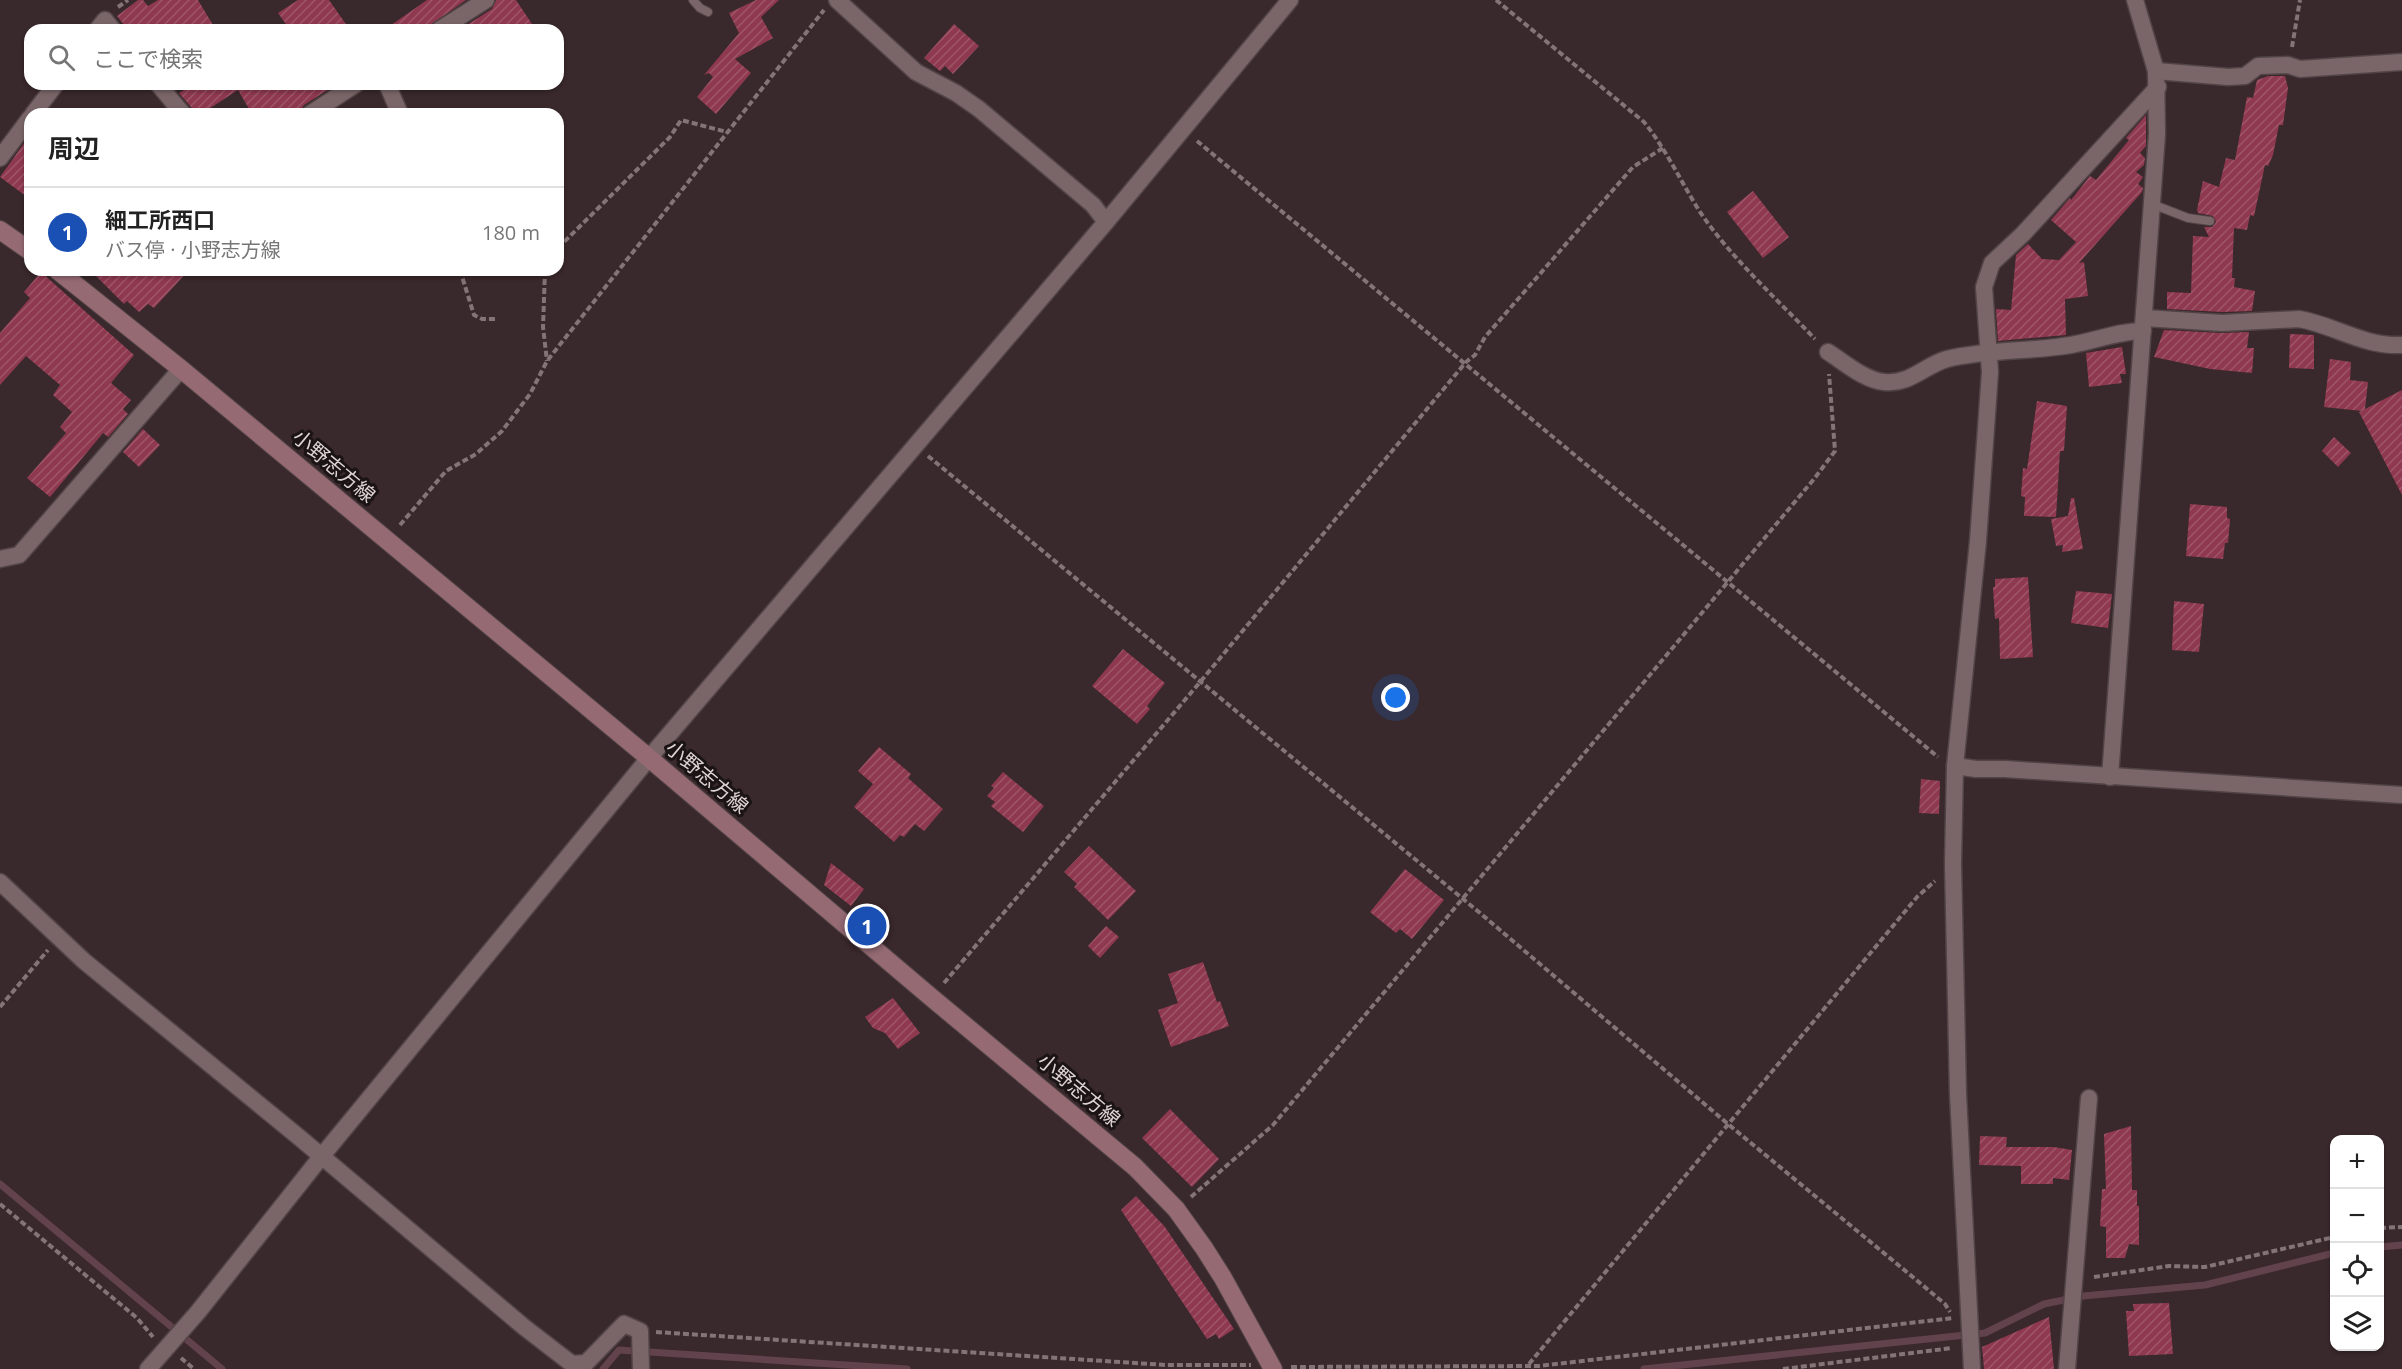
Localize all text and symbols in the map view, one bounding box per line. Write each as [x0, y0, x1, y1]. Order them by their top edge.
search box [24, 24, 564, 90]
icon: search [45, 41, 78, 74]
text: ここで検索 [93, 43, 203, 73]
text: 周辺 [48, 130, 100, 166]
text: 細工所西口 [105, 204, 215, 234]
text: 1 [62, 219, 73, 246]
text: 180 m [482, 219, 540, 246]
text: バス停 · 小野志方線 [105, 236, 281, 263]
street label: 小野志方線 [287, 423, 381, 508]
your location [1381, 683, 1410, 712]
street label: 小野志方線 [660, 734, 754, 819]
pin: 1 [848, 904, 886, 948]
street label: 小野志方線 [1032, 1047, 1126, 1132]
map controls [2330, 1135, 2384, 1351]
button: + [2330, 1135, 2384, 1189]
button: − [2330, 1189, 2384, 1243]
button: locate [2330, 1243, 2384, 1297]
button: layers [2330, 1297, 2384, 1351]

